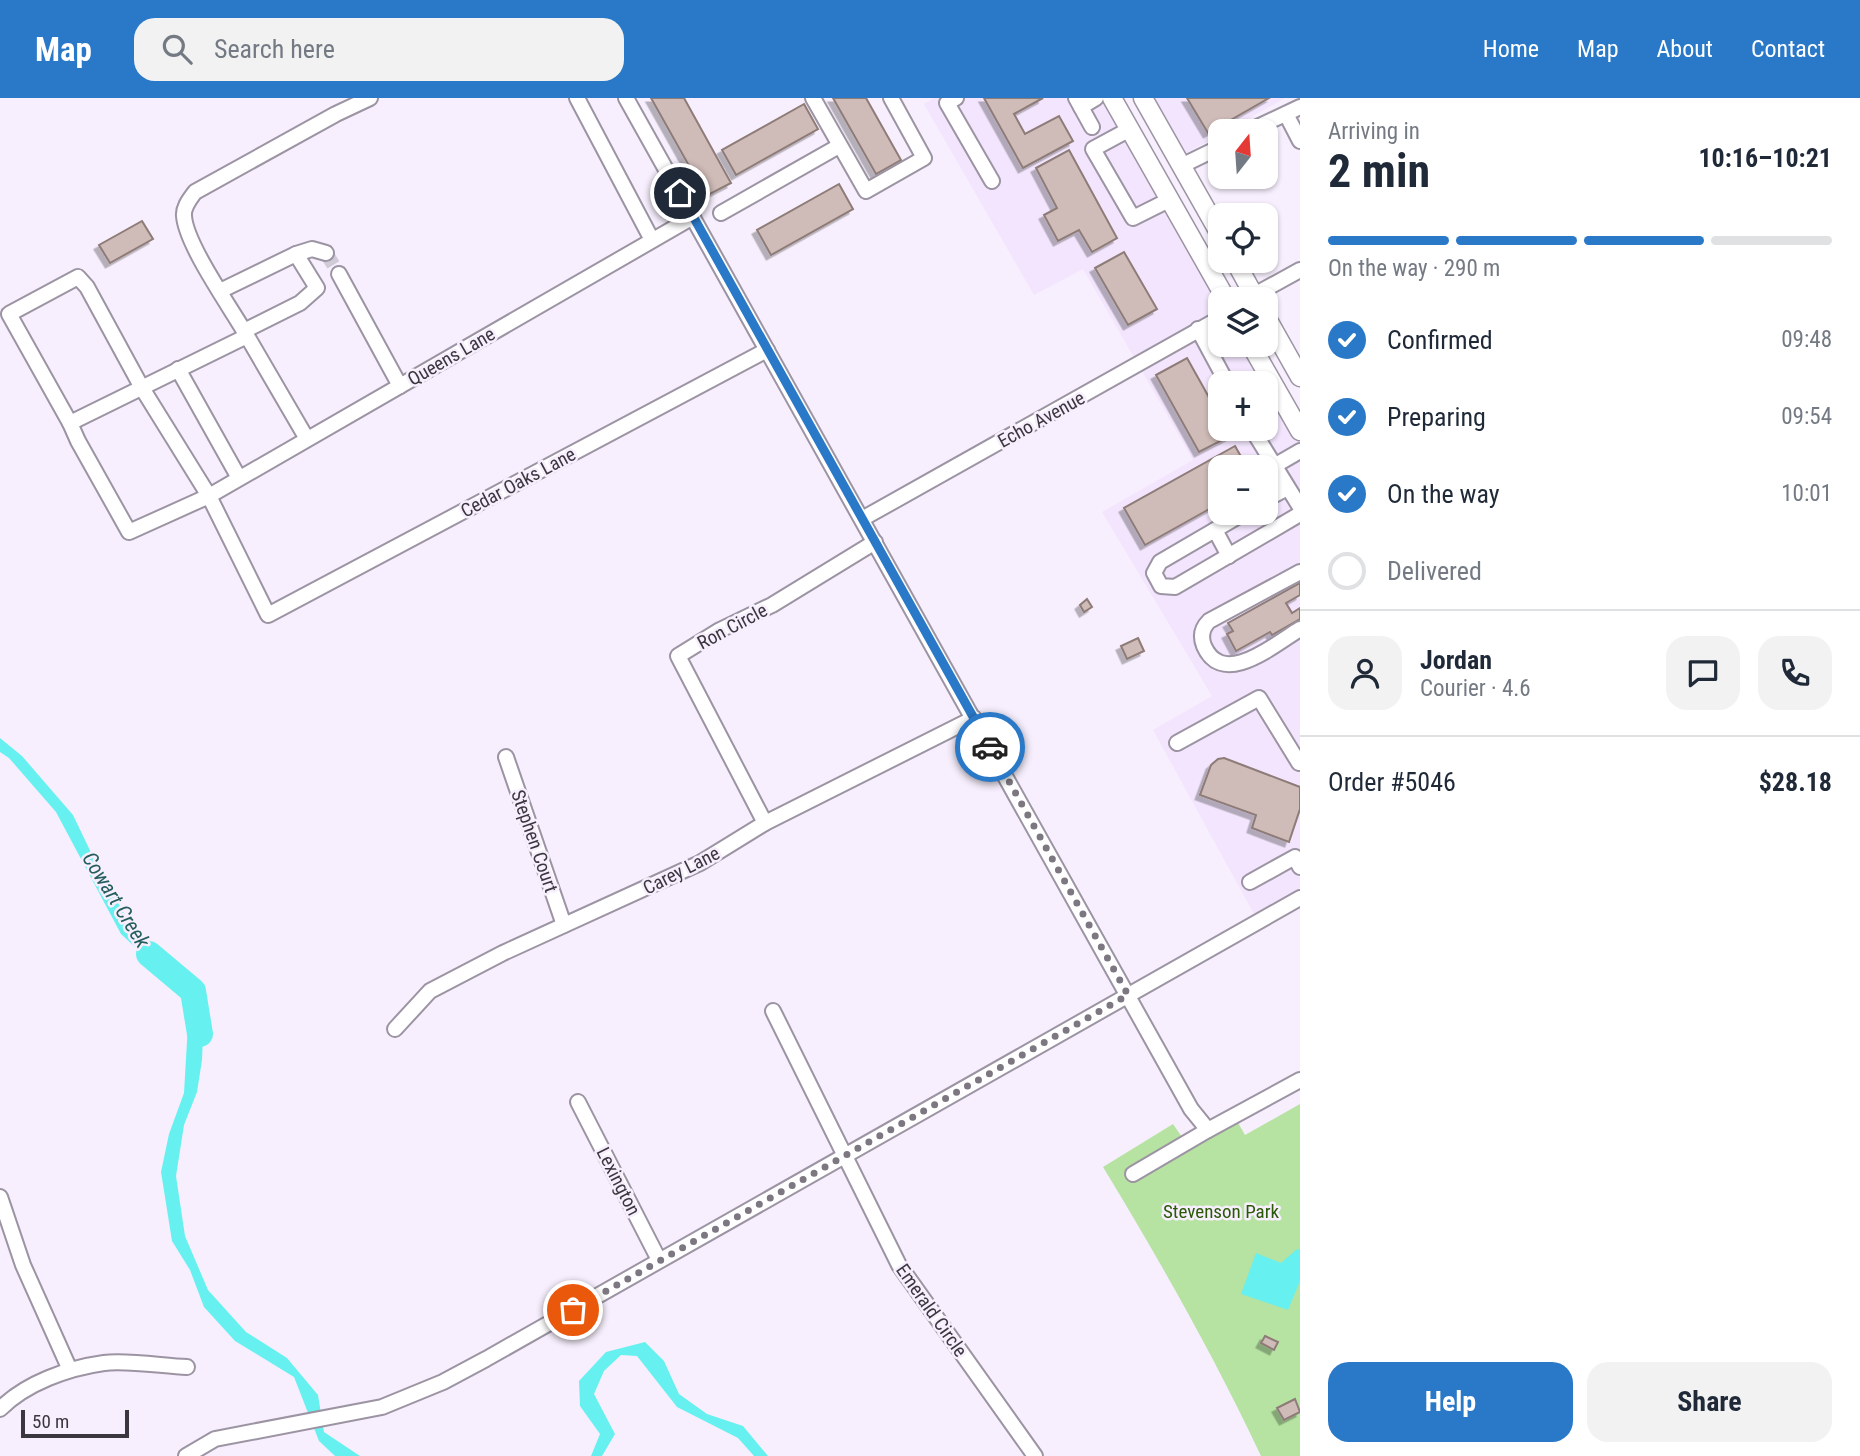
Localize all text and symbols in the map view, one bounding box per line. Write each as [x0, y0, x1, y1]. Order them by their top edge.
search box [134, 18, 624, 81]
text: Map [35, 30, 92, 69]
icon: search [158, 30, 196, 68]
text: Search here [214, 34, 335, 64]
text: Home [1483, 35, 1539, 63]
text: Map [1577, 35, 1619, 63]
text: About [1657, 35, 1713, 63]
text: Contact [1751, 35, 1825, 63]
text: Arriving in [1328, 118, 1420, 145]
north arrow [1208, 119, 1278, 189]
map controls [1208, 119, 1278, 525]
text: 10:16–10:21 [1698, 143, 1832, 173]
text: 2 min [1328, 144, 1430, 198]
pin [650, 163, 710, 223]
icon: home [661, 174, 699, 212]
button: locate [1208, 203, 1278, 273]
text: On the way · 290 m [1328, 255, 1500, 282]
button: layers [1208, 287, 1278, 357]
icon: check [1328, 321, 1366, 359]
street label: Queens Lane [404, 322, 499, 391]
text: Confirmed [1387, 325, 1493, 355]
text: 09:48 [1781, 326, 1832, 353]
button: + [1208, 371, 1278, 441]
street label: Echo Avenue [994, 386, 1089, 453]
icon: check [1328, 398, 1366, 436]
text: Preparing [1387, 402, 1486, 432]
text: 09:54 [1781, 403, 1832, 430]
street label: Cedar Oaks Lane [457, 443, 580, 522]
button: − [1208, 455, 1278, 525]
icon: check [1328, 475, 1366, 513]
text: On the way [1387, 479, 1500, 509]
text: 10:01 [1781, 480, 1832, 507]
text: Delivered [1387, 556, 1482, 586]
street label: Ron Circle [693, 598, 771, 654]
button: person [1328, 636, 1402, 710]
button: chat [1666, 636, 1740, 710]
button: phone [1758, 636, 1832, 710]
text: Jordan [1420, 645, 1492, 675]
text: Courier · 4.6 [1420, 675, 1531, 702]
courier [955, 712, 1025, 782]
icon: car [971, 728, 1009, 766]
text: Order #5046 [1328, 767, 1456, 797]
text: $28.18 [1759, 767, 1832, 797]
street label: Stephen Court [506, 787, 563, 895]
street label: Carey Lane [639, 841, 723, 899]
water label: Cowart Creek [77, 848, 155, 953]
street label: Lexington [592, 1143, 645, 1219]
park label: Stevenson Park [1163, 1200, 1279, 1223]
street label: Emerald Circle [891, 1259, 972, 1361]
pin [543, 1280, 603, 1340]
icon: bag [554, 1291, 592, 1329]
button: Help [1328, 1362, 1573, 1442]
button: Share [1587, 1362, 1832, 1442]
scale bar [21, 1407, 130, 1439]
text: 50 m [32, 1410, 69, 1433]

